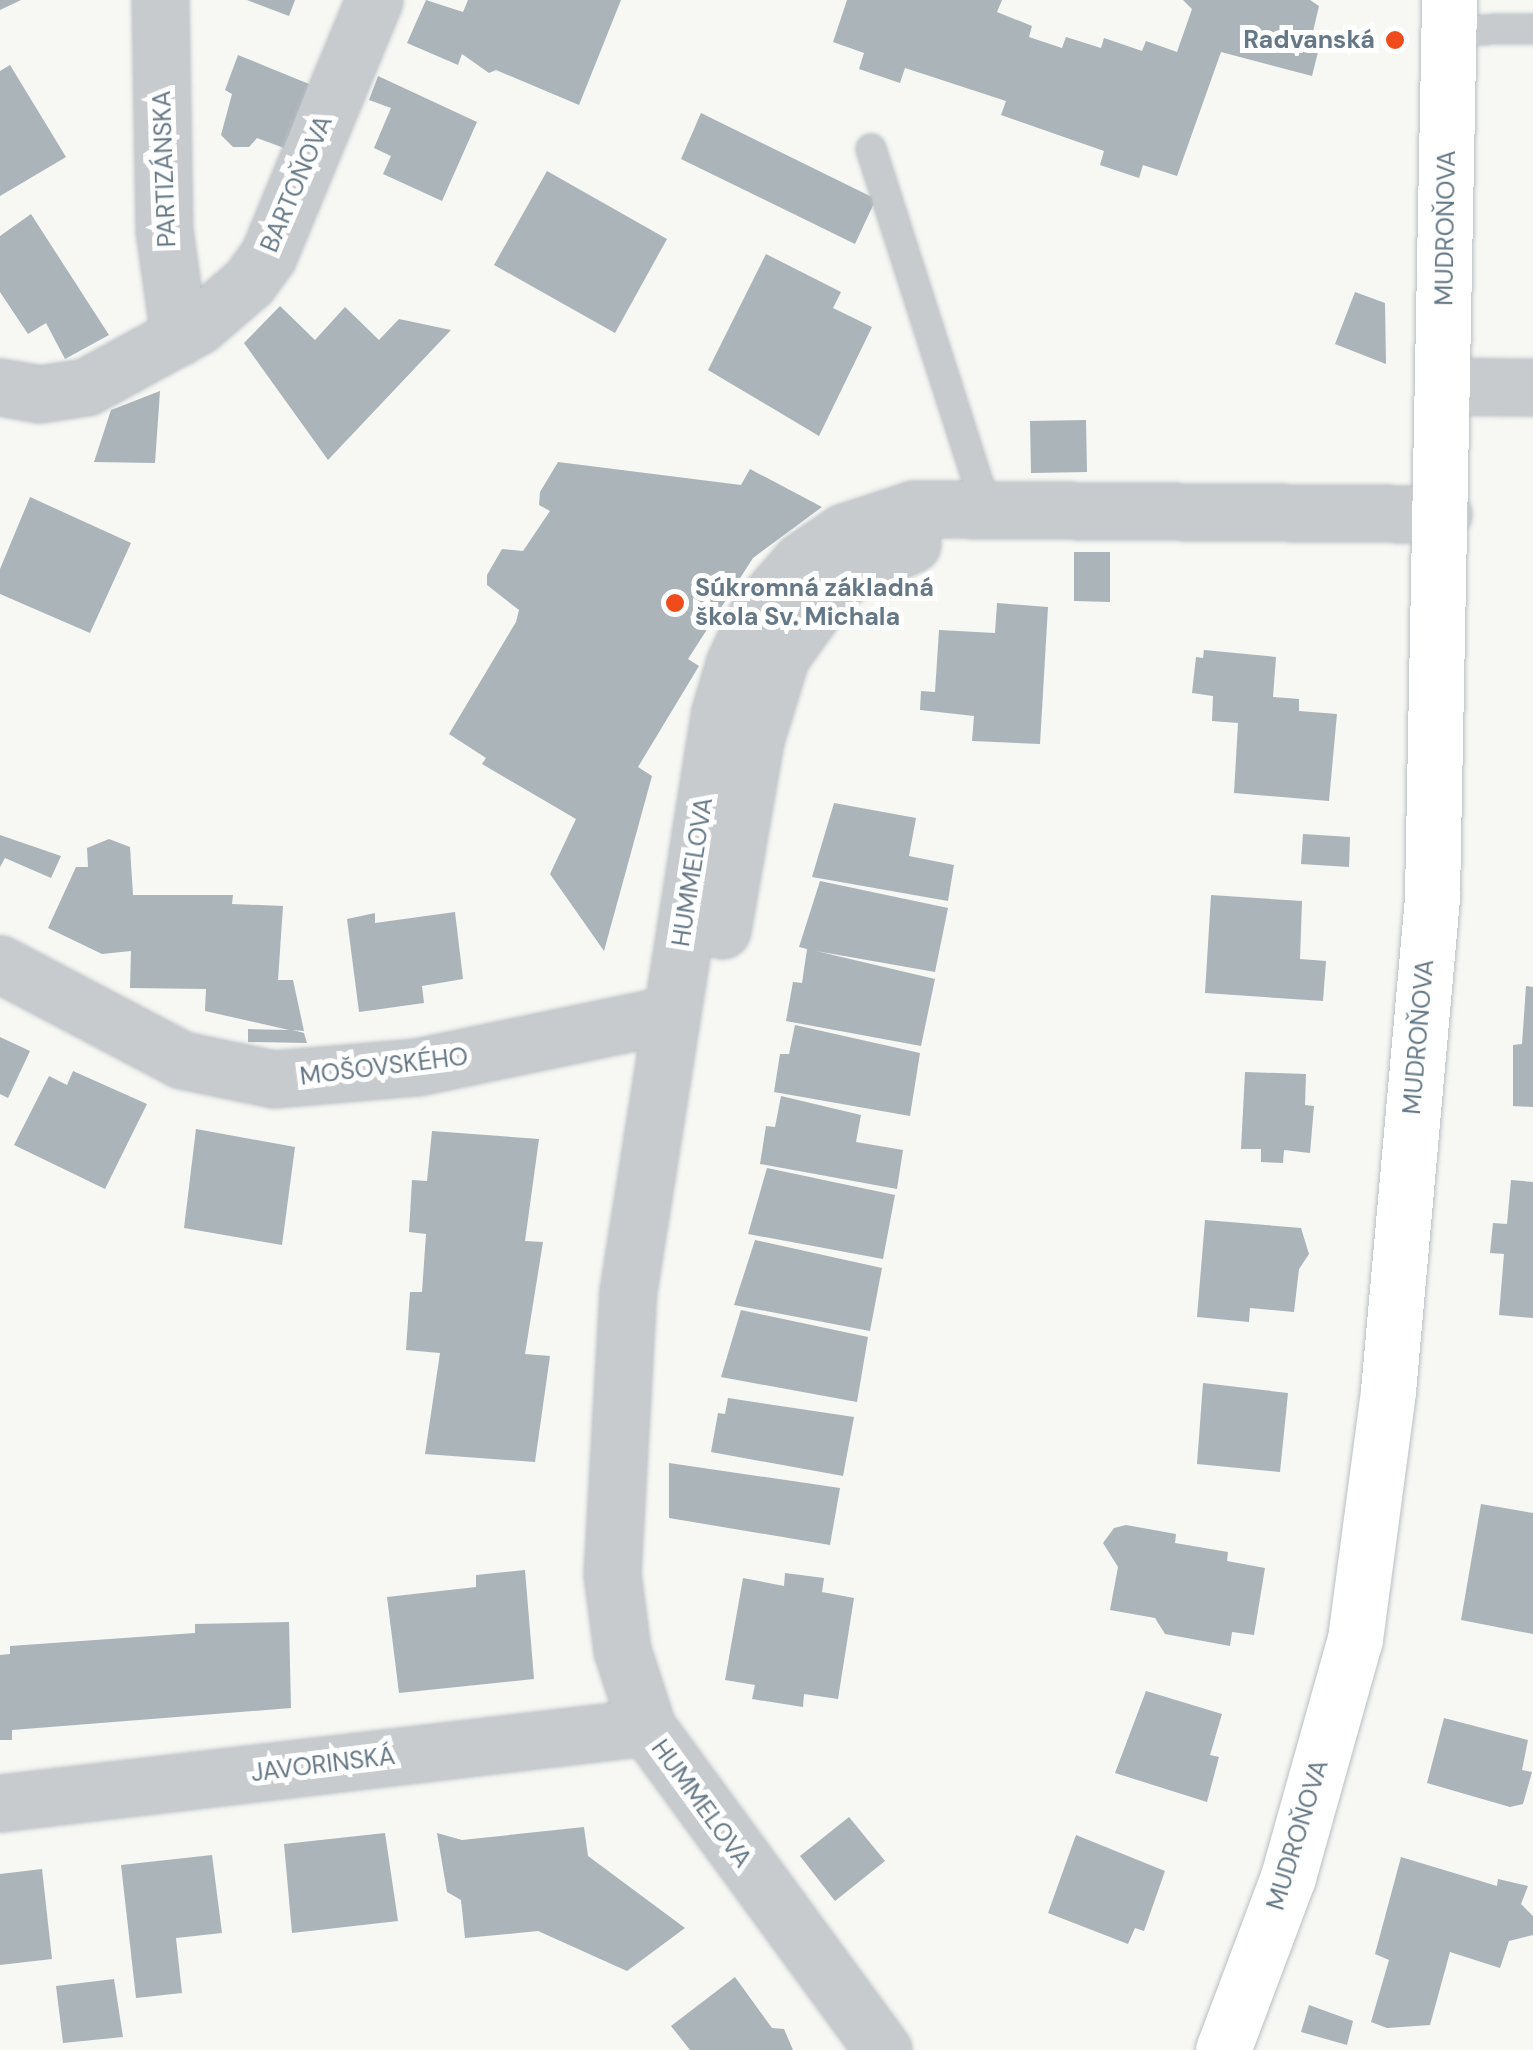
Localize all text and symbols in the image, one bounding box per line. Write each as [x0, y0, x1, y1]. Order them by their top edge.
place label: Radvanská [1243, 25, 1375, 55]
marker: Radvanská [1384, 29, 1406, 51]
street label: PARTIZÁNSKA [147, 90, 183, 248]
street label: BARTOŇOVA [255, 111, 339, 257]
street label: MUDROŇOVA [1430, 150, 1462, 306]
place label: Súkromná základná škola Sv. Michala [695, 574, 934, 633]
marker: Súkromná základná škola Sv. Michala [664, 592, 686, 614]
street label: HUMMELOVA [666, 795, 720, 949]
street label: MUDROŇOVA [1397, 958, 1441, 1116]
street label: MOŠOVSKÉHO [298, 1042, 470, 1092]
street label: HUMMELOVA [645, 1734, 757, 1874]
street label: JAVORINSKÁ [249, 1741, 397, 1789]
street label: MUDROŇOVA [1261, 1756, 1335, 1914]

